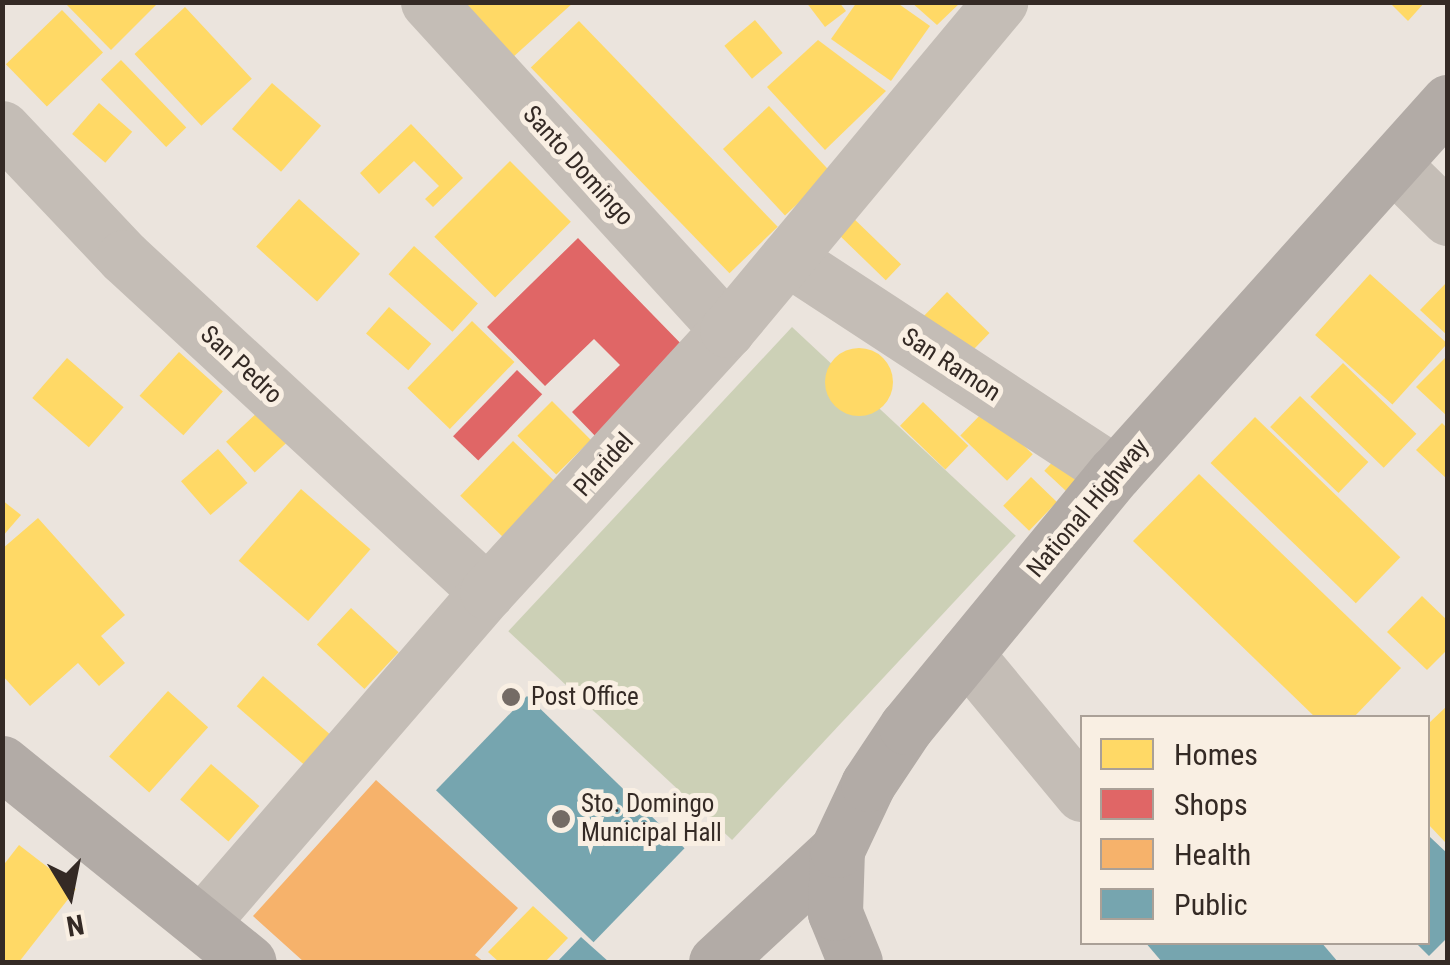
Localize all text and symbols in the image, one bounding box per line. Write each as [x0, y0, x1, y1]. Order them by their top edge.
street label: Santo Domingo [516, 100, 640, 232]
street label: San Pedro [194, 320, 288, 410]
street label: San Ramon [896, 322, 1006, 408]
street label: Plaridel [568, 427, 640, 503]
street label: National Highway [1021, 432, 1155, 584]
place label: Post Office [531, 682, 639, 712]
marker: Post Office [500, 686, 522, 708]
legend [1080, 715, 1430, 945]
text: Homes [1174, 737, 1258, 772]
text: Shops [1174, 787, 1248, 822]
place label: Sto. Domingo Municipal Hall [581, 790, 722, 849]
marker: Sto. Domingo Municipal Hall [550, 808, 572, 830]
text: Health [1174, 837, 1251, 872]
north arrow [20, 845, 120, 945]
text: Public [1174, 887, 1248, 922]
text: N [64, 907, 87, 943]

